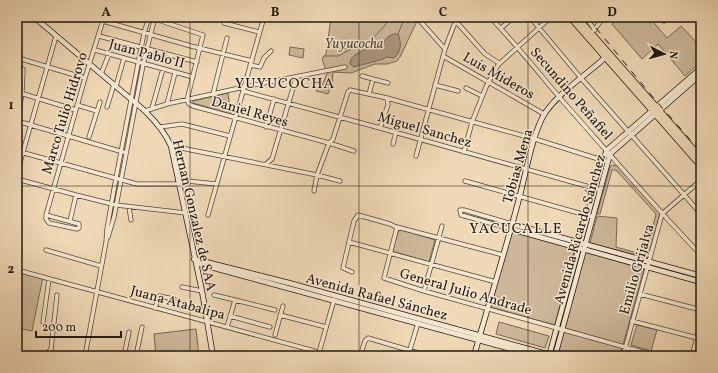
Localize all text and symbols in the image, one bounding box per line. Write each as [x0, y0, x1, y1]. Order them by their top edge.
text: A [101, 4, 111, 22]
text: B [271, 4, 280, 22]
text: C [439, 4, 447, 22]
text: D [607, 4, 617, 22]
north arrow [644, 34, 684, 74]
street label: Juan Pablo II [107, 35, 187, 74]
park label: Yuyucocha [325, 35, 384, 54]
street label: Secundino Peñafiel [525, 44, 616, 144]
street label: Luis Mideros [459, 48, 538, 104]
street label: Marco Tulio Hidrovo [38, 50, 93, 177]
text: N [665, 50, 680, 60]
district label: YUYUCOCHA [235, 74, 335, 95]
street label: Daniel Reyes [209, 92, 290, 132]
text: 1 [8, 97, 14, 115]
street label: Miguel Sanchez [375, 108, 474, 153]
street label: Tobias Mena [499, 127, 538, 206]
street label: Hernan Gonzalez de SAA [167, 138, 220, 293]
street label: Avenida Ricardo Sánchez [550, 152, 611, 307]
district label: YACUCALLE [469, 219, 563, 240]
street label: Emilio Grijalva [615, 222, 659, 317]
text: 2 [8, 261, 15, 279]
street label: General Julio Andrade [397, 265, 534, 320]
street label: Avenida Rafael Sánchez [304, 269, 450, 326]
street label: Juana Atabalipa [128, 282, 227, 325]
scale bar [36, 313, 121, 339]
text: 200 m [42, 320, 76, 336]

